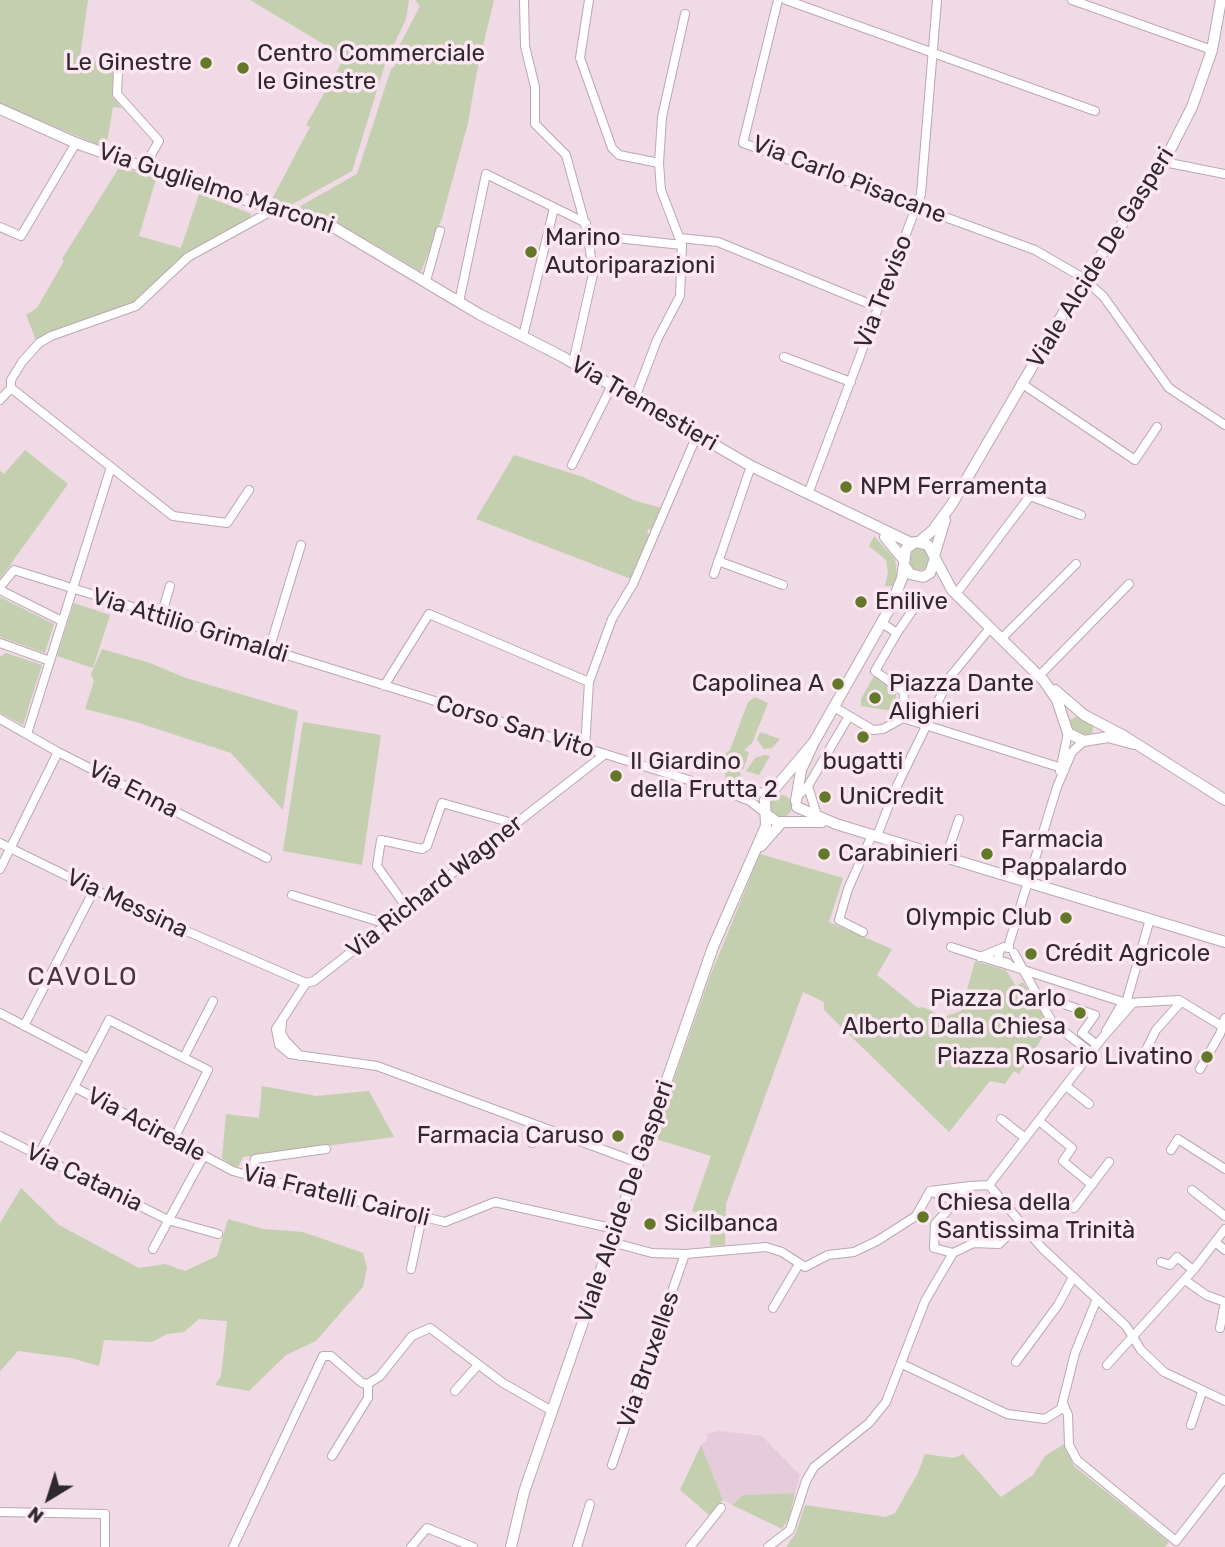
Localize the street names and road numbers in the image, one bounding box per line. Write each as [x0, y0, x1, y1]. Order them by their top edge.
street label: Via Carlo Pisacane [748, 130, 950, 230]
street label: Via Guglielmo Marconi [94, 137, 338, 241]
street label: Viale Alcide De Gasperi [1021, 142, 1181, 374]
street label: Via Treviso [849, 231, 919, 353]
street label: Via Tremestieri [565, 350, 723, 458]
street label: Via Attilio Grimaldi [88, 582, 292, 670]
street label: Corso San Vito [432, 689, 598, 765]
street label: Via Enna [83, 755, 183, 825]
street label: Via Richard Wagner [341, 809, 529, 965]
street label: Via Messina [61, 863, 193, 945]
street label: Viale Alcide De Gasperi [570, 1077, 680, 1327]
street label: Via Acireale [82, 1082, 210, 1168]
street label: Via Catania [21, 1137, 147, 1219]
street label: Via Fratelli Cairoli [239, 1159, 433, 1233]
street label: Via Bruxelles [612, 1287, 686, 1433]

